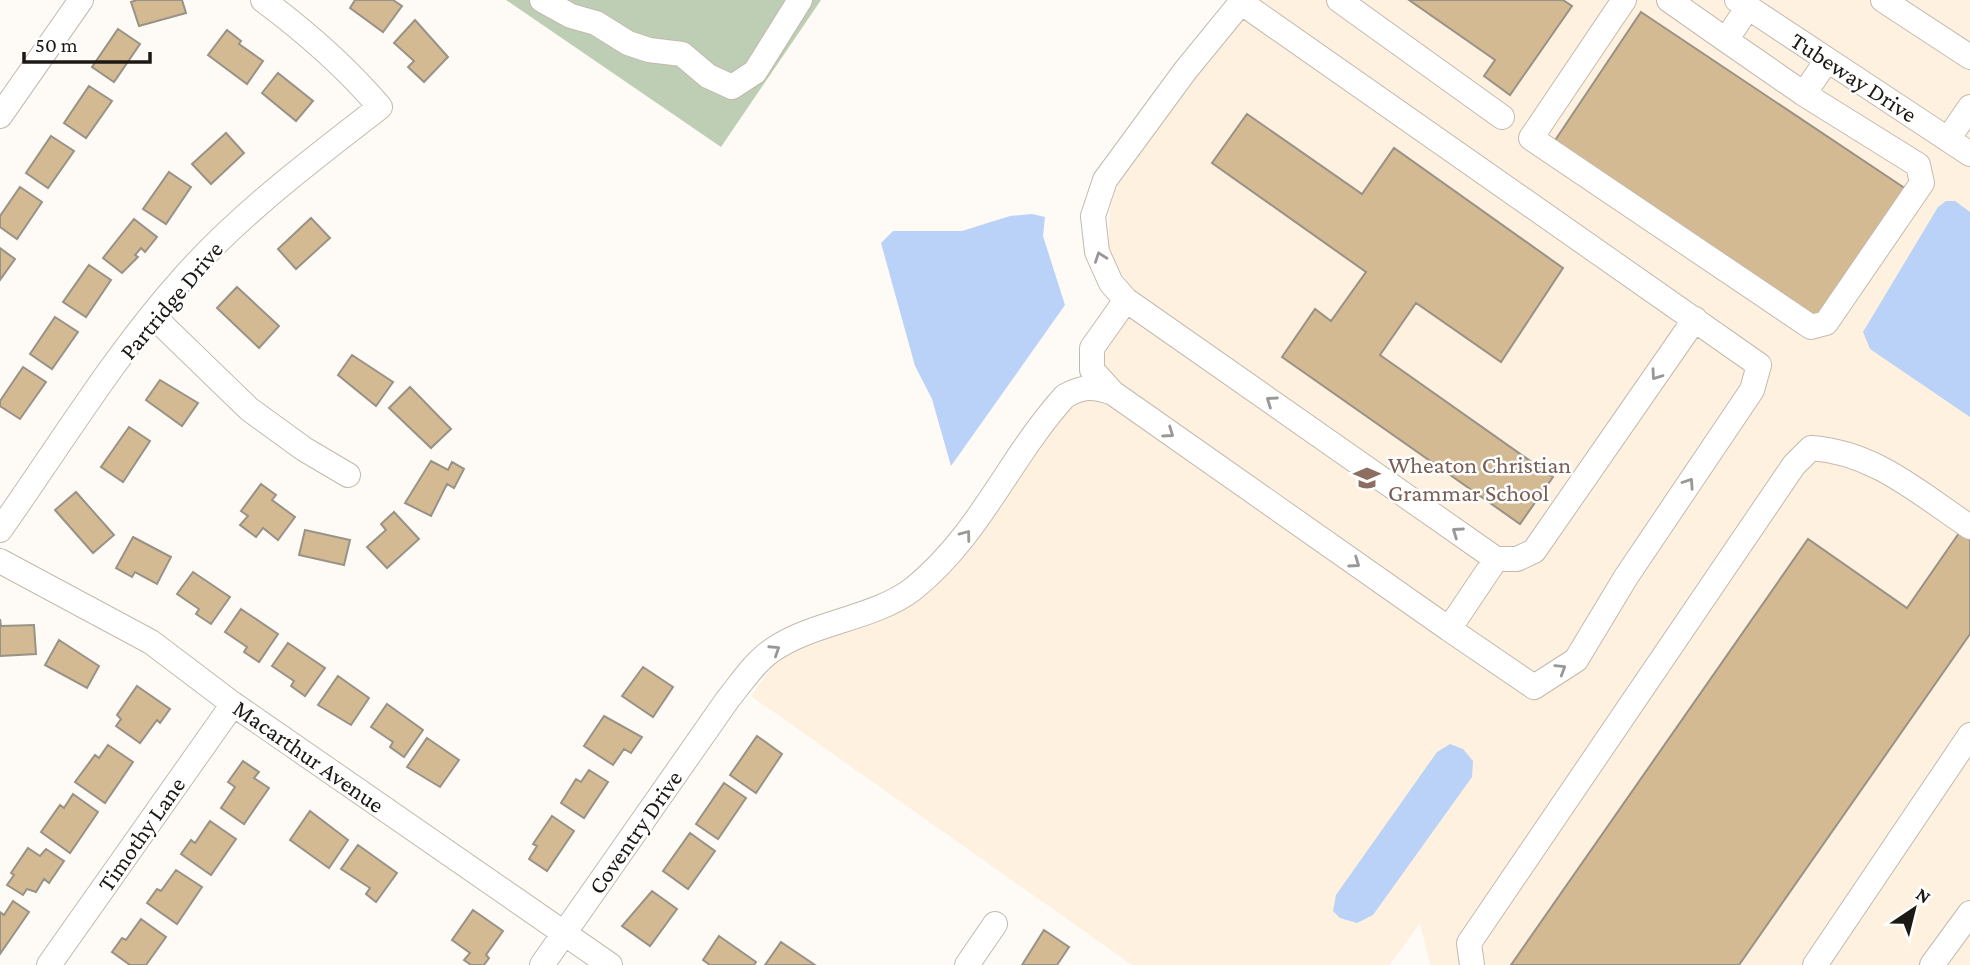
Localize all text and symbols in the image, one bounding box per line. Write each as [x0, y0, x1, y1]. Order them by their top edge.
scale bar [24, 21, 150, 65]
street label: Tubeway Drive [1786, 26, 1922, 128]
text: 50 m [35, 33, 78, 57]
street label: Partridge Drive [114, 236, 228, 364]
one-way arrow [1094, 252, 1108, 264]
one-way arrow [1651, 368, 1664, 381]
one-way arrow [1265, 396, 1278, 409]
one-way arrow [1161, 424, 1174, 437]
place label: Wheaton Christian Grammar School [1388, 451, 1571, 506]
school or university icon: Wheaton Christian Grammar School [1352, 463, 1382, 493]
one-way arrow [1680, 477, 1693, 490]
one-way arrow [1452, 528, 1465, 540]
one-way arrow [958, 530, 971, 543]
one-way arrow [1347, 555, 1360, 567]
one-way arrow [767, 646, 780, 659]
one-way arrow [1554, 665, 1567, 678]
street label: Macarthur Avenue [228, 694, 390, 818]
street label: Coventry Drive [583, 765, 687, 899]
street label: Timothy Lane [92, 772, 190, 896]
north arrow [1879, 874, 1949, 944]
text: N [1912, 883, 1935, 908]

